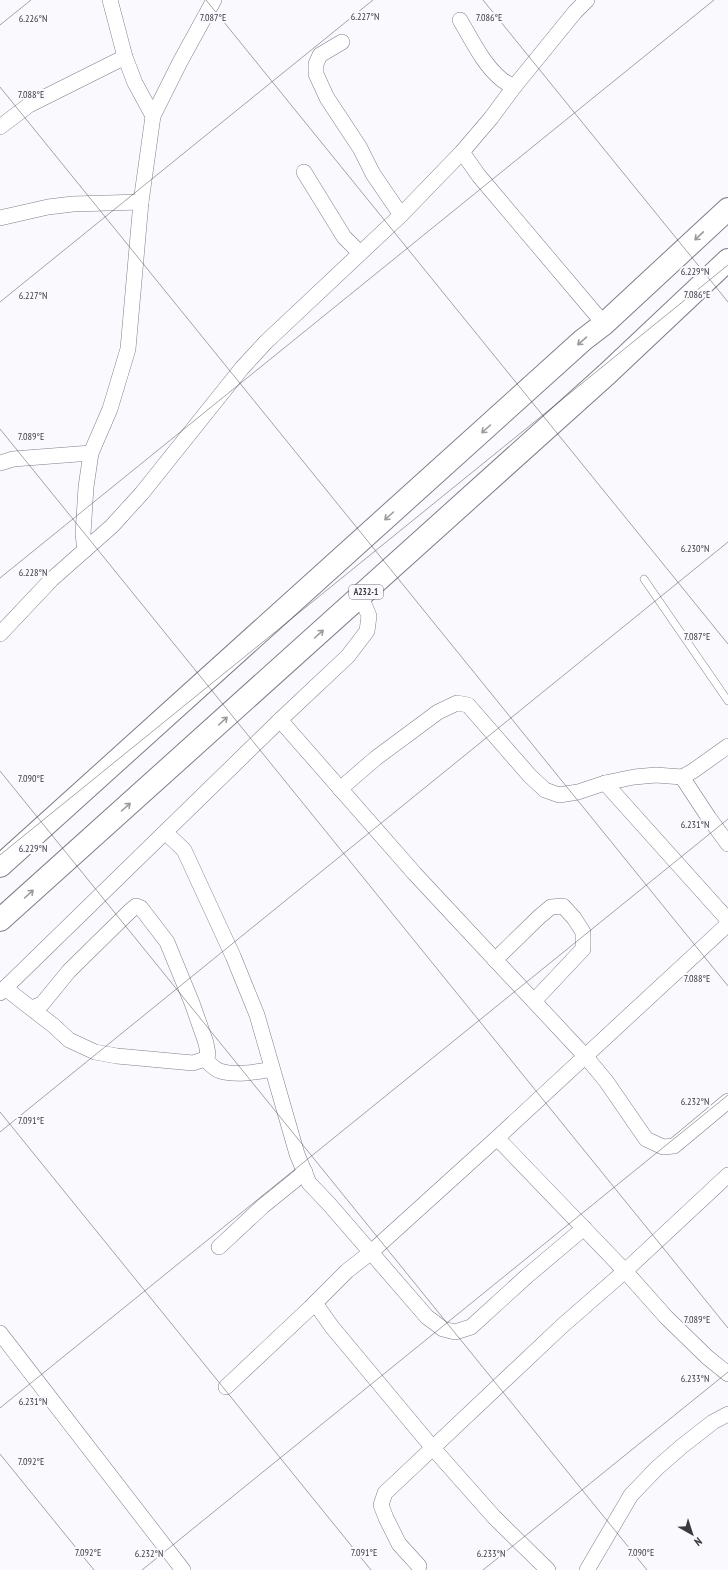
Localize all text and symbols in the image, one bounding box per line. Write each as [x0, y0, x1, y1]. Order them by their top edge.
text: 6.227°N [351, 10, 379, 23]
text: 7.087°E [200, 11, 226, 24]
text: 7.086°E [476, 11, 502, 24]
text: 6.226°N [19, 12, 47, 25]
text: 7.088°E [18, 88, 44, 101]
one-way arrow [694, 231, 704, 240]
text: 6.229°N [681, 265, 709, 278]
text: 7.086°E [684, 288, 710, 301]
text: 6.227°N [19, 289, 47, 302]
one-way arrow [577, 337, 587, 346]
one-way arrow [480, 424, 491, 433]
text: 7.089°E [18, 430, 44, 443]
one-way arrow [384, 511, 394, 520]
text: 6.230°N [681, 542, 709, 555]
text: 6.228°N [19, 566, 47, 579]
road number: A232-1 [349, 585, 383, 599]
one-way arrow [314, 629, 324, 638]
text: 7.087°E [684, 630, 710, 643]
one-way arrow [217, 716, 228, 725]
text: 7.090°E [18, 772, 44, 785]
one-way arrow [121, 803, 131, 812]
text: 6.231°N [681, 818, 709, 831]
text: 6.229°N [19, 842, 47, 855]
one-way arrow [24, 890, 34, 899]
text: 7.088°E [684, 972, 710, 985]
text: 6.232°N [681, 1095, 709, 1108]
text: 7.091°E [18, 1114, 44, 1127]
text: 7.089°E [684, 1313, 710, 1326]
text: 6.233°N [681, 1372, 709, 1385]
text: 6.231°N [19, 1395, 47, 1408]
text: 7.092°E [18, 1455, 44, 1468]
north arrow [672, 1514, 712, 1554]
text: N [692, 1534, 705, 1549]
text: 7.092°E [75, 1546, 101, 1559]
text: 7.091°E [351, 1546, 377, 1559]
text: 7.090°E [628, 1546, 654, 1559]
text: 6.232°N [135, 1547, 163, 1560]
text: 6.233°N [477, 1547, 505, 1560]

